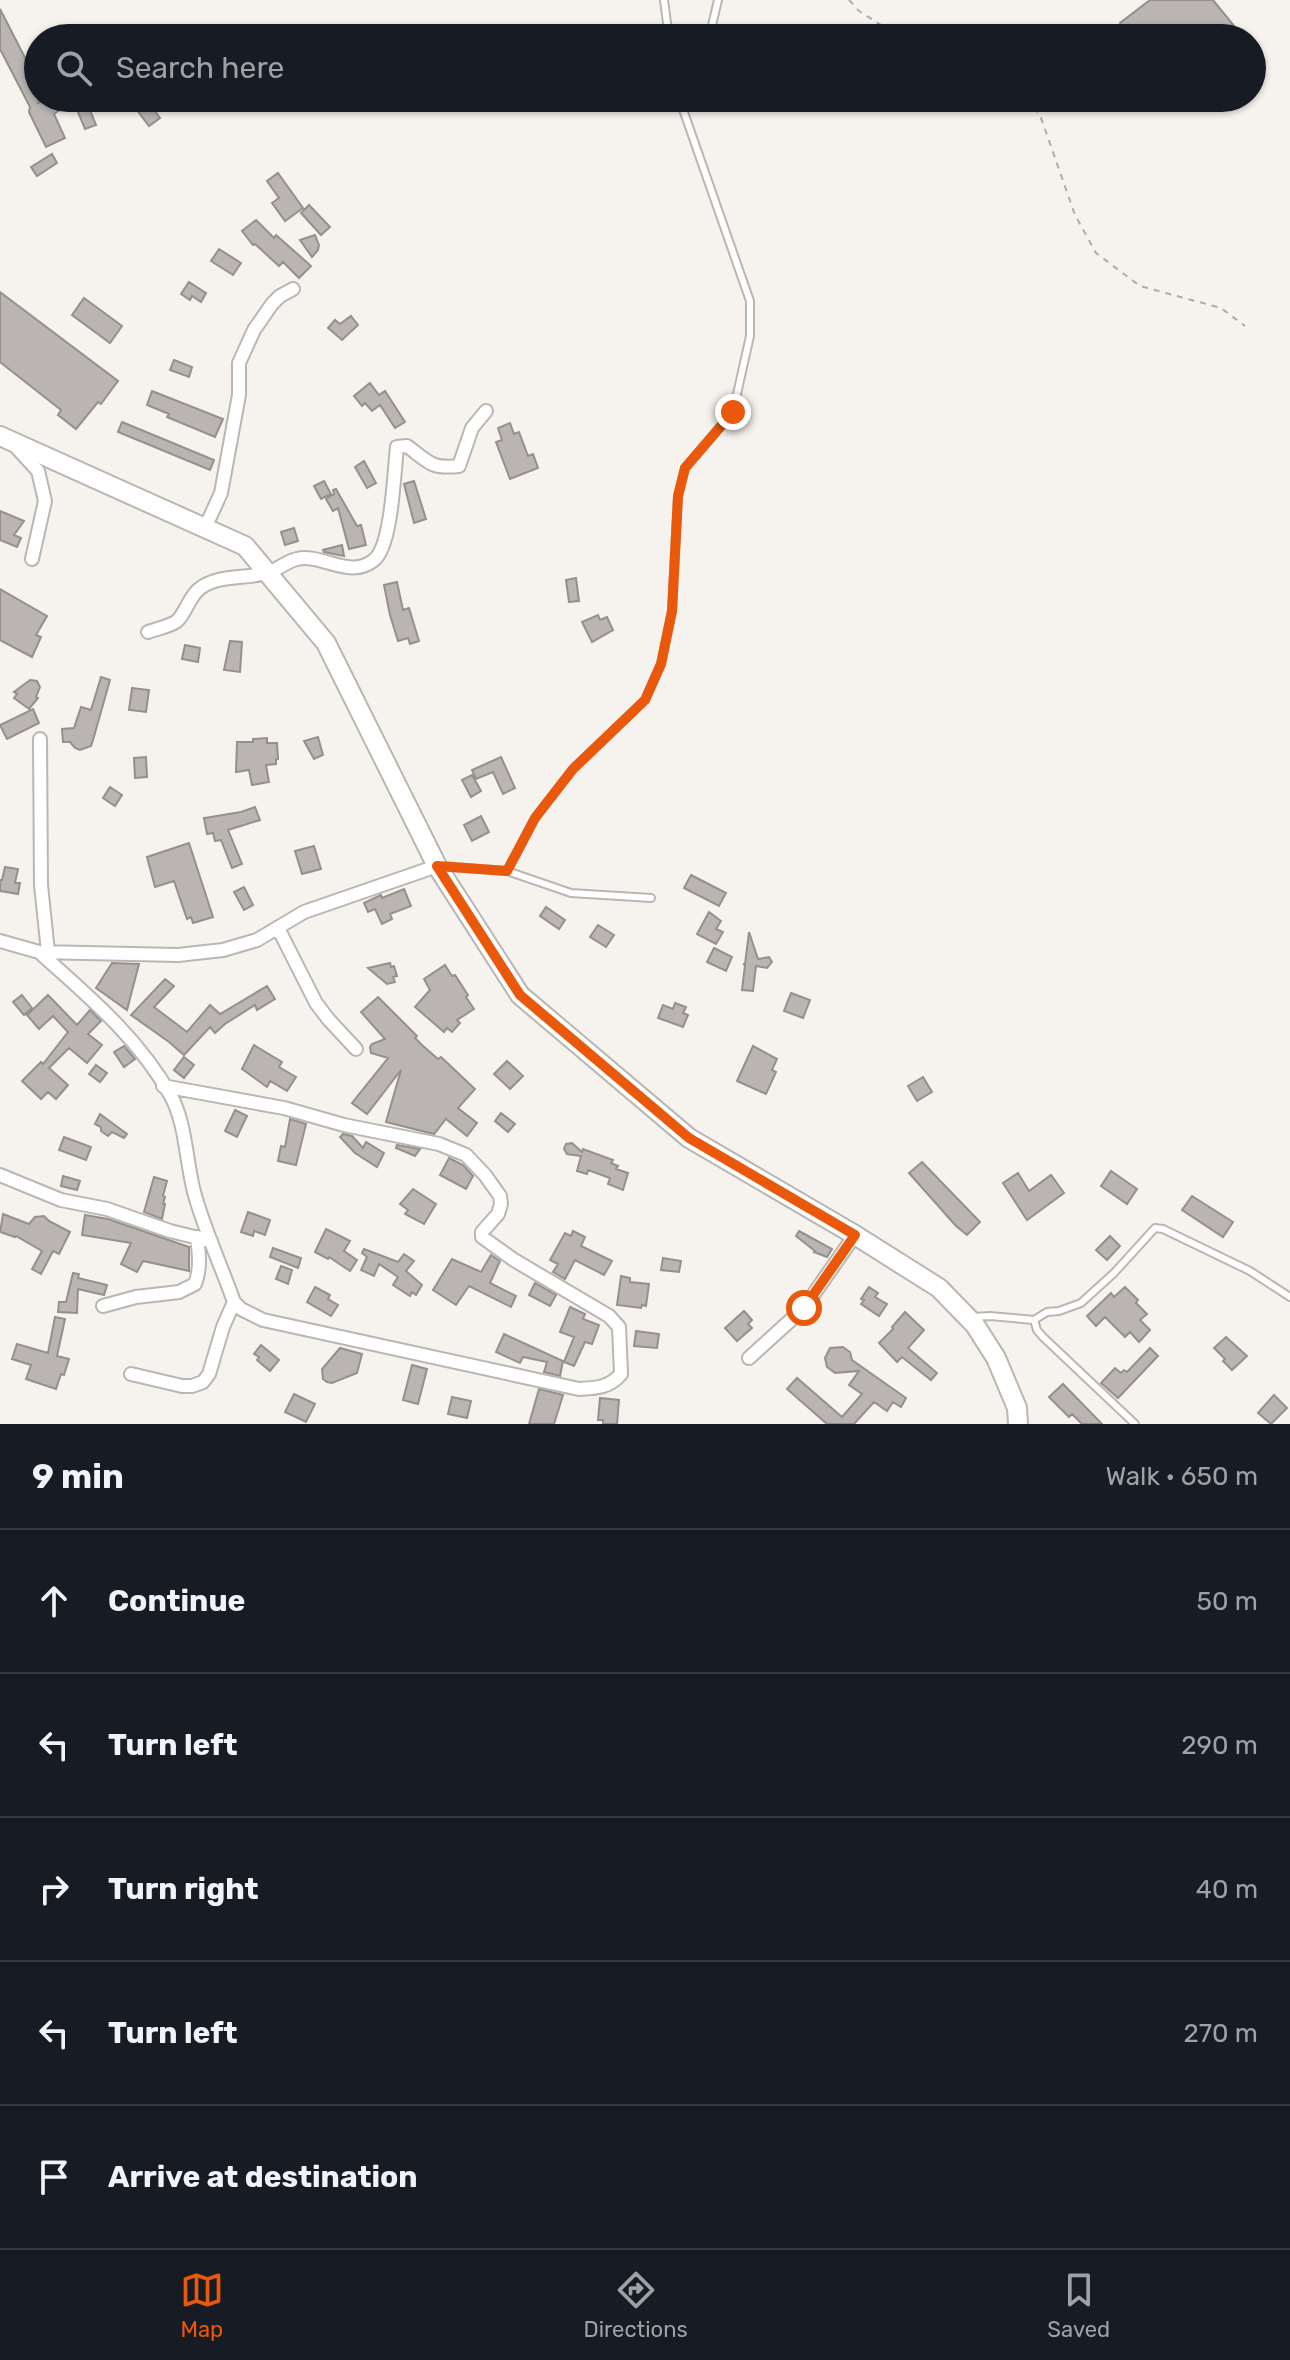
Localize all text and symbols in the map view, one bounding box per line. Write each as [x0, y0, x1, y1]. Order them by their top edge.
search box [24, 24, 1266, 112]
icon: search [52, 46, 96, 90]
text: Search here [116, 50, 284, 86]
route end [715, 394, 751, 430]
route start [786, 1290, 822, 1326]
text: 9 min [32, 1456, 124, 1497]
text: Walk · 650 m [1105, 1461, 1258, 1492]
icon: ahead [32, 1579, 76, 1623]
text: Continue [108, 1583, 245, 1619]
text: 50 m [1197, 1586, 1258, 1617]
icon: left [32, 1723, 76, 1767]
text: Turn left [108, 1727, 238, 1763]
text: 290 m [1181, 1730, 1258, 1761]
icon: right [32, 1867, 76, 1911]
text: Turn right [108, 1871, 259, 1907]
text: 40 m [1196, 1874, 1258, 1905]
icon: left [32, 2011, 76, 2055]
text: Turn left [108, 2015, 238, 2051]
text: 270 m [1183, 2018, 1258, 2049]
icon: arrive [32, 2155, 76, 2199]
text: Arrive at destination [108, 2159, 418, 2195]
tab: Map [180, 2268, 224, 2343]
tab: Directions [583, 2268, 688, 2343]
tab: Saved [1047, 2268, 1110, 2343]

